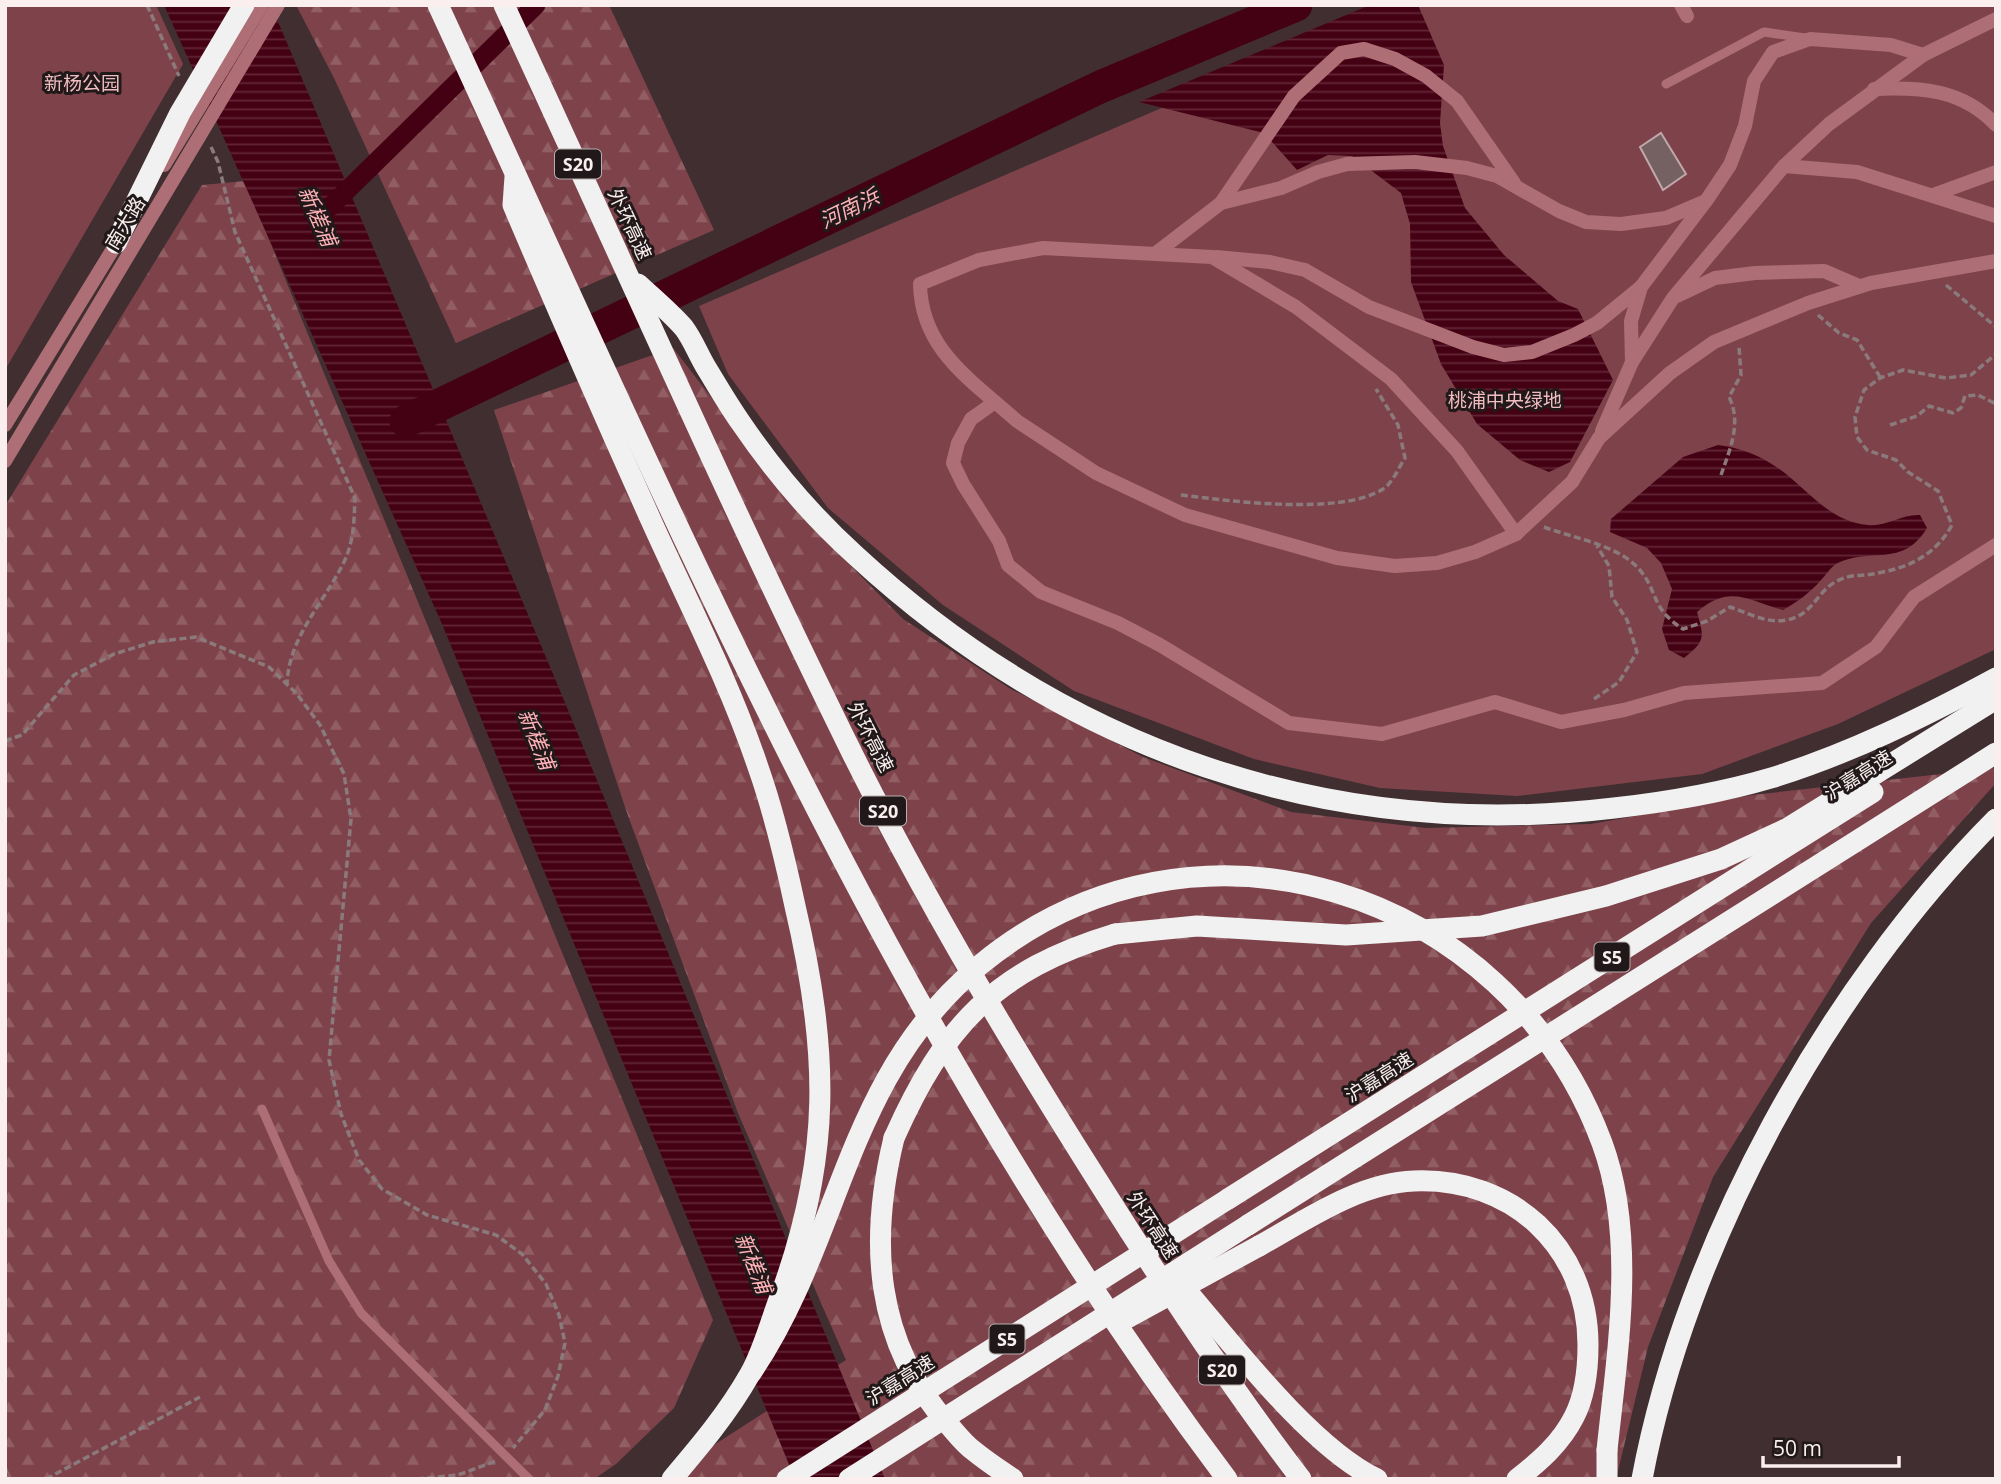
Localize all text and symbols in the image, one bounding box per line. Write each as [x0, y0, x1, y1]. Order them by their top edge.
park label: 新杨公园 [44, 70, 120, 96]
road number: S20 [555, 149, 601, 178]
water label: 河南浜 [815, 181, 885, 234]
water label: 新槎浦 [292, 182, 345, 253]
street label: 外环高速 [602, 184, 658, 264]
street label: 南大路 [99, 192, 151, 254]
park label: 桃浦中央绿地 [1448, 387, 1562, 413]
street label: 外环高速 [842, 697, 900, 777]
water label: 新槎浦 [512, 705, 563, 776]
street label: 沪嘉高速 [1819, 744, 1897, 806]
road number: S20 [860, 796, 906, 826]
road number: S5 [1594, 942, 1630, 972]
street label: 沪嘉高速 [1340, 1046, 1418, 1108]
street label: 外环高速 [1121, 1186, 1185, 1264]
water label: 新槎浦 [729, 1229, 780, 1300]
road number: S5 [990, 1324, 1024, 1354]
street label: 沪嘉高速 [861, 1349, 939, 1411]
road number: S20 [1199, 1356, 1245, 1385]
scale bar [1763, 1424, 1899, 1468]
text: 50 m [1773, 1434, 1822, 1462]

